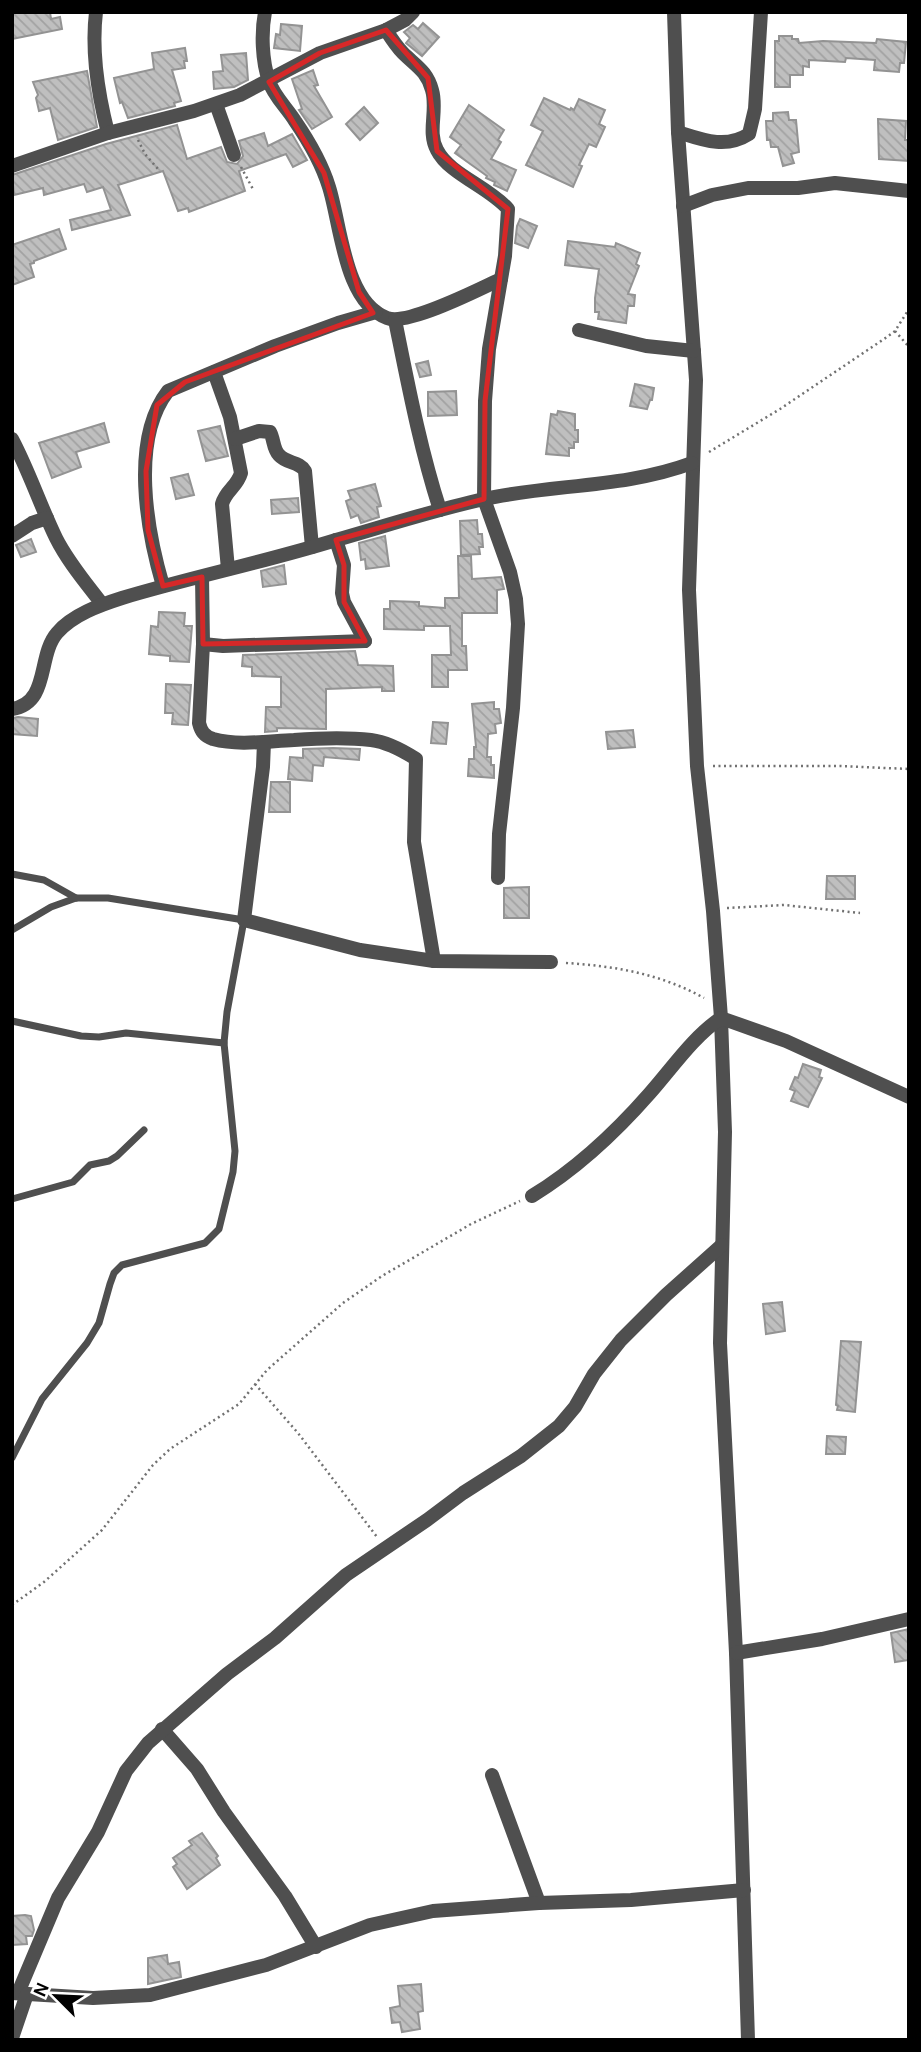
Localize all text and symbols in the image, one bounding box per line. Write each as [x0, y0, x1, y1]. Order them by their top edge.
north arrow [21, 1961, 91, 2031]
text: N [29, 1979, 54, 2000]

